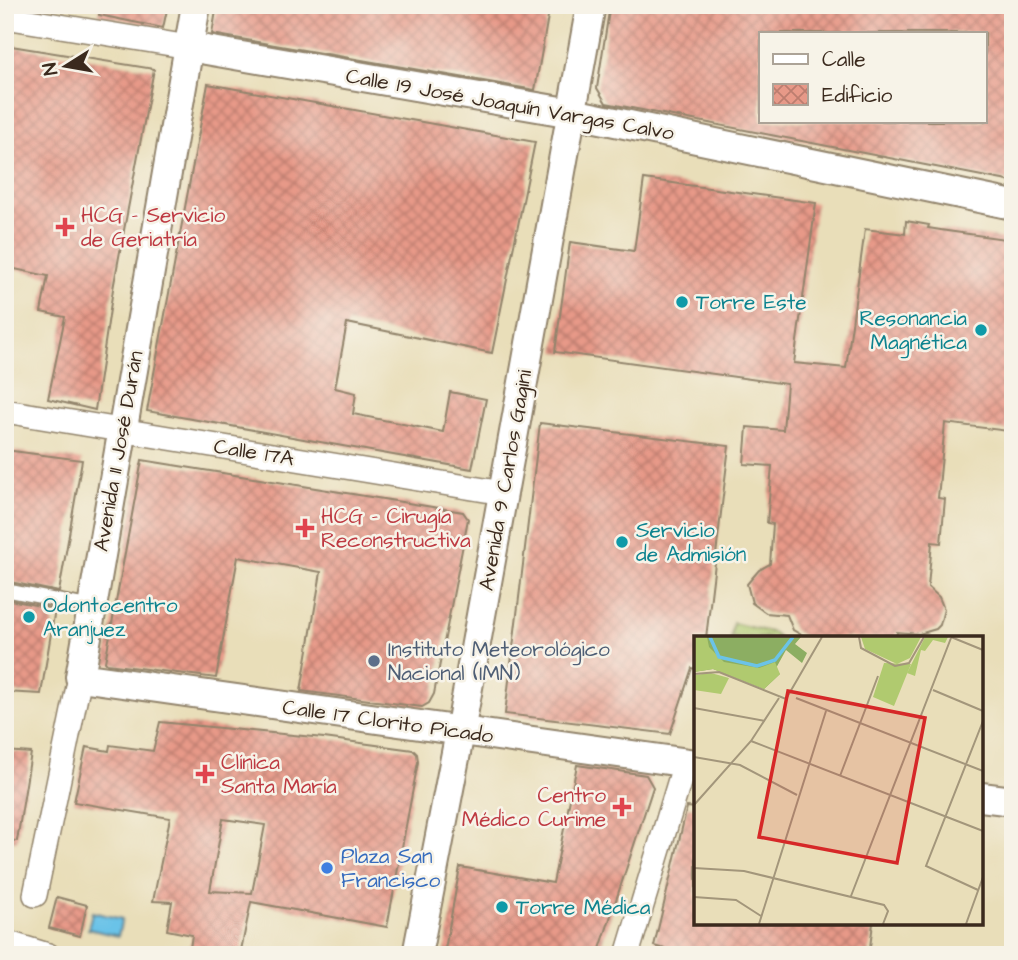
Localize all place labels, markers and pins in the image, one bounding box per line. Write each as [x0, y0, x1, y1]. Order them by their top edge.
place label: HCG - Servicio de Geriatría [81, 201, 225, 254]
marker: HCG - Servicio de Geriatría [55, 217, 75, 237]
place label: Torre Este [696, 288, 807, 317]
marker: Torre Este [674, 294, 690, 310]
place label: Resonancia Magnética [859, 304, 967, 359]
marker: Resonancia Magnética [973, 322, 989, 338]
place label: HCG - Cirugía Reconstructiva [321, 502, 471, 555]
place label: Servicio de Admisión [636, 516, 746, 569]
marker: HCG - Cirugía Reconstructiva [295, 518, 315, 538]
marker: Servicio de Admisión [614, 534, 630, 550]
place label: Odontocentro Aranjuez [43, 591, 178, 644]
marker: Odontocentro Aranjuez [21, 609, 37, 625]
place label: Instituto Meteorológico Nacional (IMN) [388, 635, 610, 688]
marker: Instituto Meteorológico Nacional (IMN) [366, 653, 382, 669]
place label: Clínica Santa María [221, 748, 337, 801]
marker: Clínica Santa María [195, 764, 215, 784]
place label: Centro Médico Curime [462, 781, 606, 834]
marker: Centro Médico Curime [612, 797, 632, 817]
place label: Plaza San Francisco [341, 842, 441, 895]
marker: Plaza San Francisco [319, 860, 335, 876]
place label: Torre Médica [516, 893, 651, 922]
marker: Torre Médica [494, 899, 510, 915]

